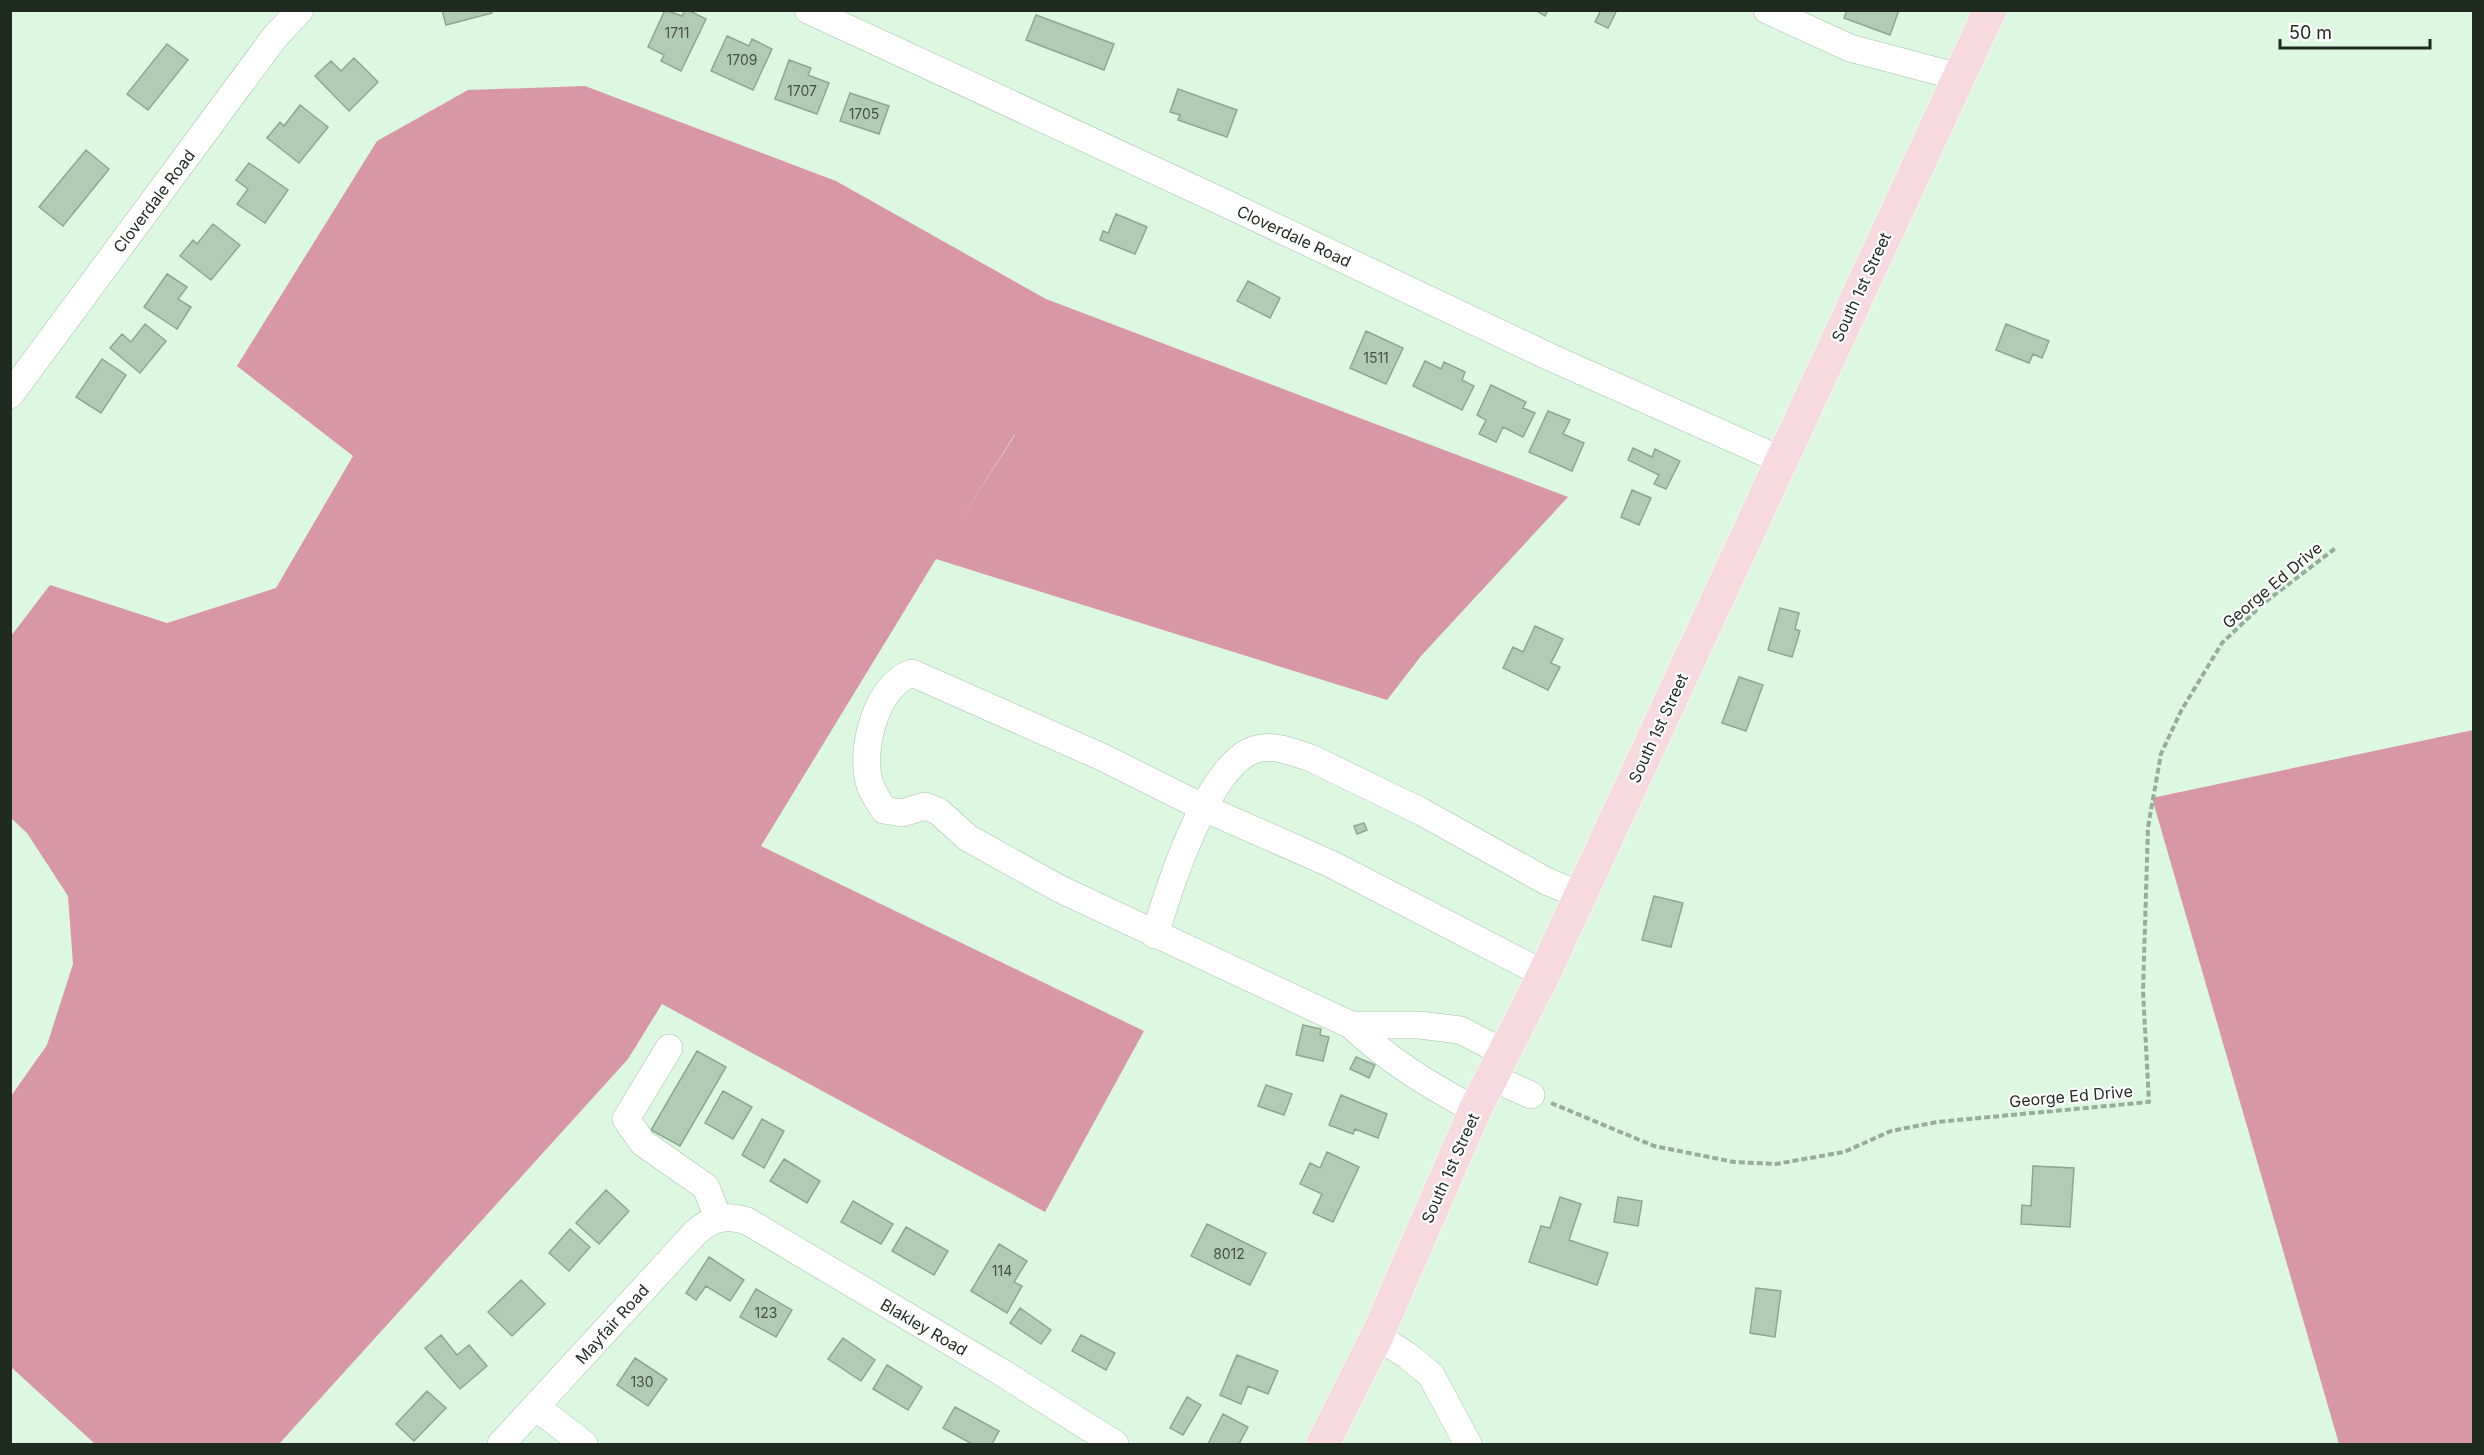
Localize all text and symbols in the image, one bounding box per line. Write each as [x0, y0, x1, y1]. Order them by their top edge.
scale bar [2280, 12, 2430, 50]
text: 50 m [2289, 22, 2332, 43]
house number: 1711 [664, 24, 690, 41]
house number: 1709 [727, 51, 757, 68]
house number: 1707 [787, 82, 817, 99]
house number: 1705 [849, 105, 879, 122]
street label: Cloverdale Road [109, 146, 199, 256]
street label: Cloverdale Road [1234, 201, 1354, 271]
street label: South 1st Street [1827, 229, 1895, 345]
house number: 1511 [1363, 349, 1389, 366]
street label: George Ed Drive [2218, 538, 2326, 632]
street label: South 1st Street [1624, 670, 1692, 786]
street label: George Ed Drive [2008, 1081, 2134, 1111]
street label: South 1st Street [1417, 1110, 1483, 1226]
house number: 8012 [1213, 1245, 1245, 1262]
house number: 114 [992, 1262, 1012, 1279]
street label: Mayfair Road [571, 1280, 653, 1368]
street label: Blakley Road [877, 1294, 971, 1360]
house number: 123 [755, 1304, 777, 1321]
house number: 130 [630, 1373, 654, 1390]

